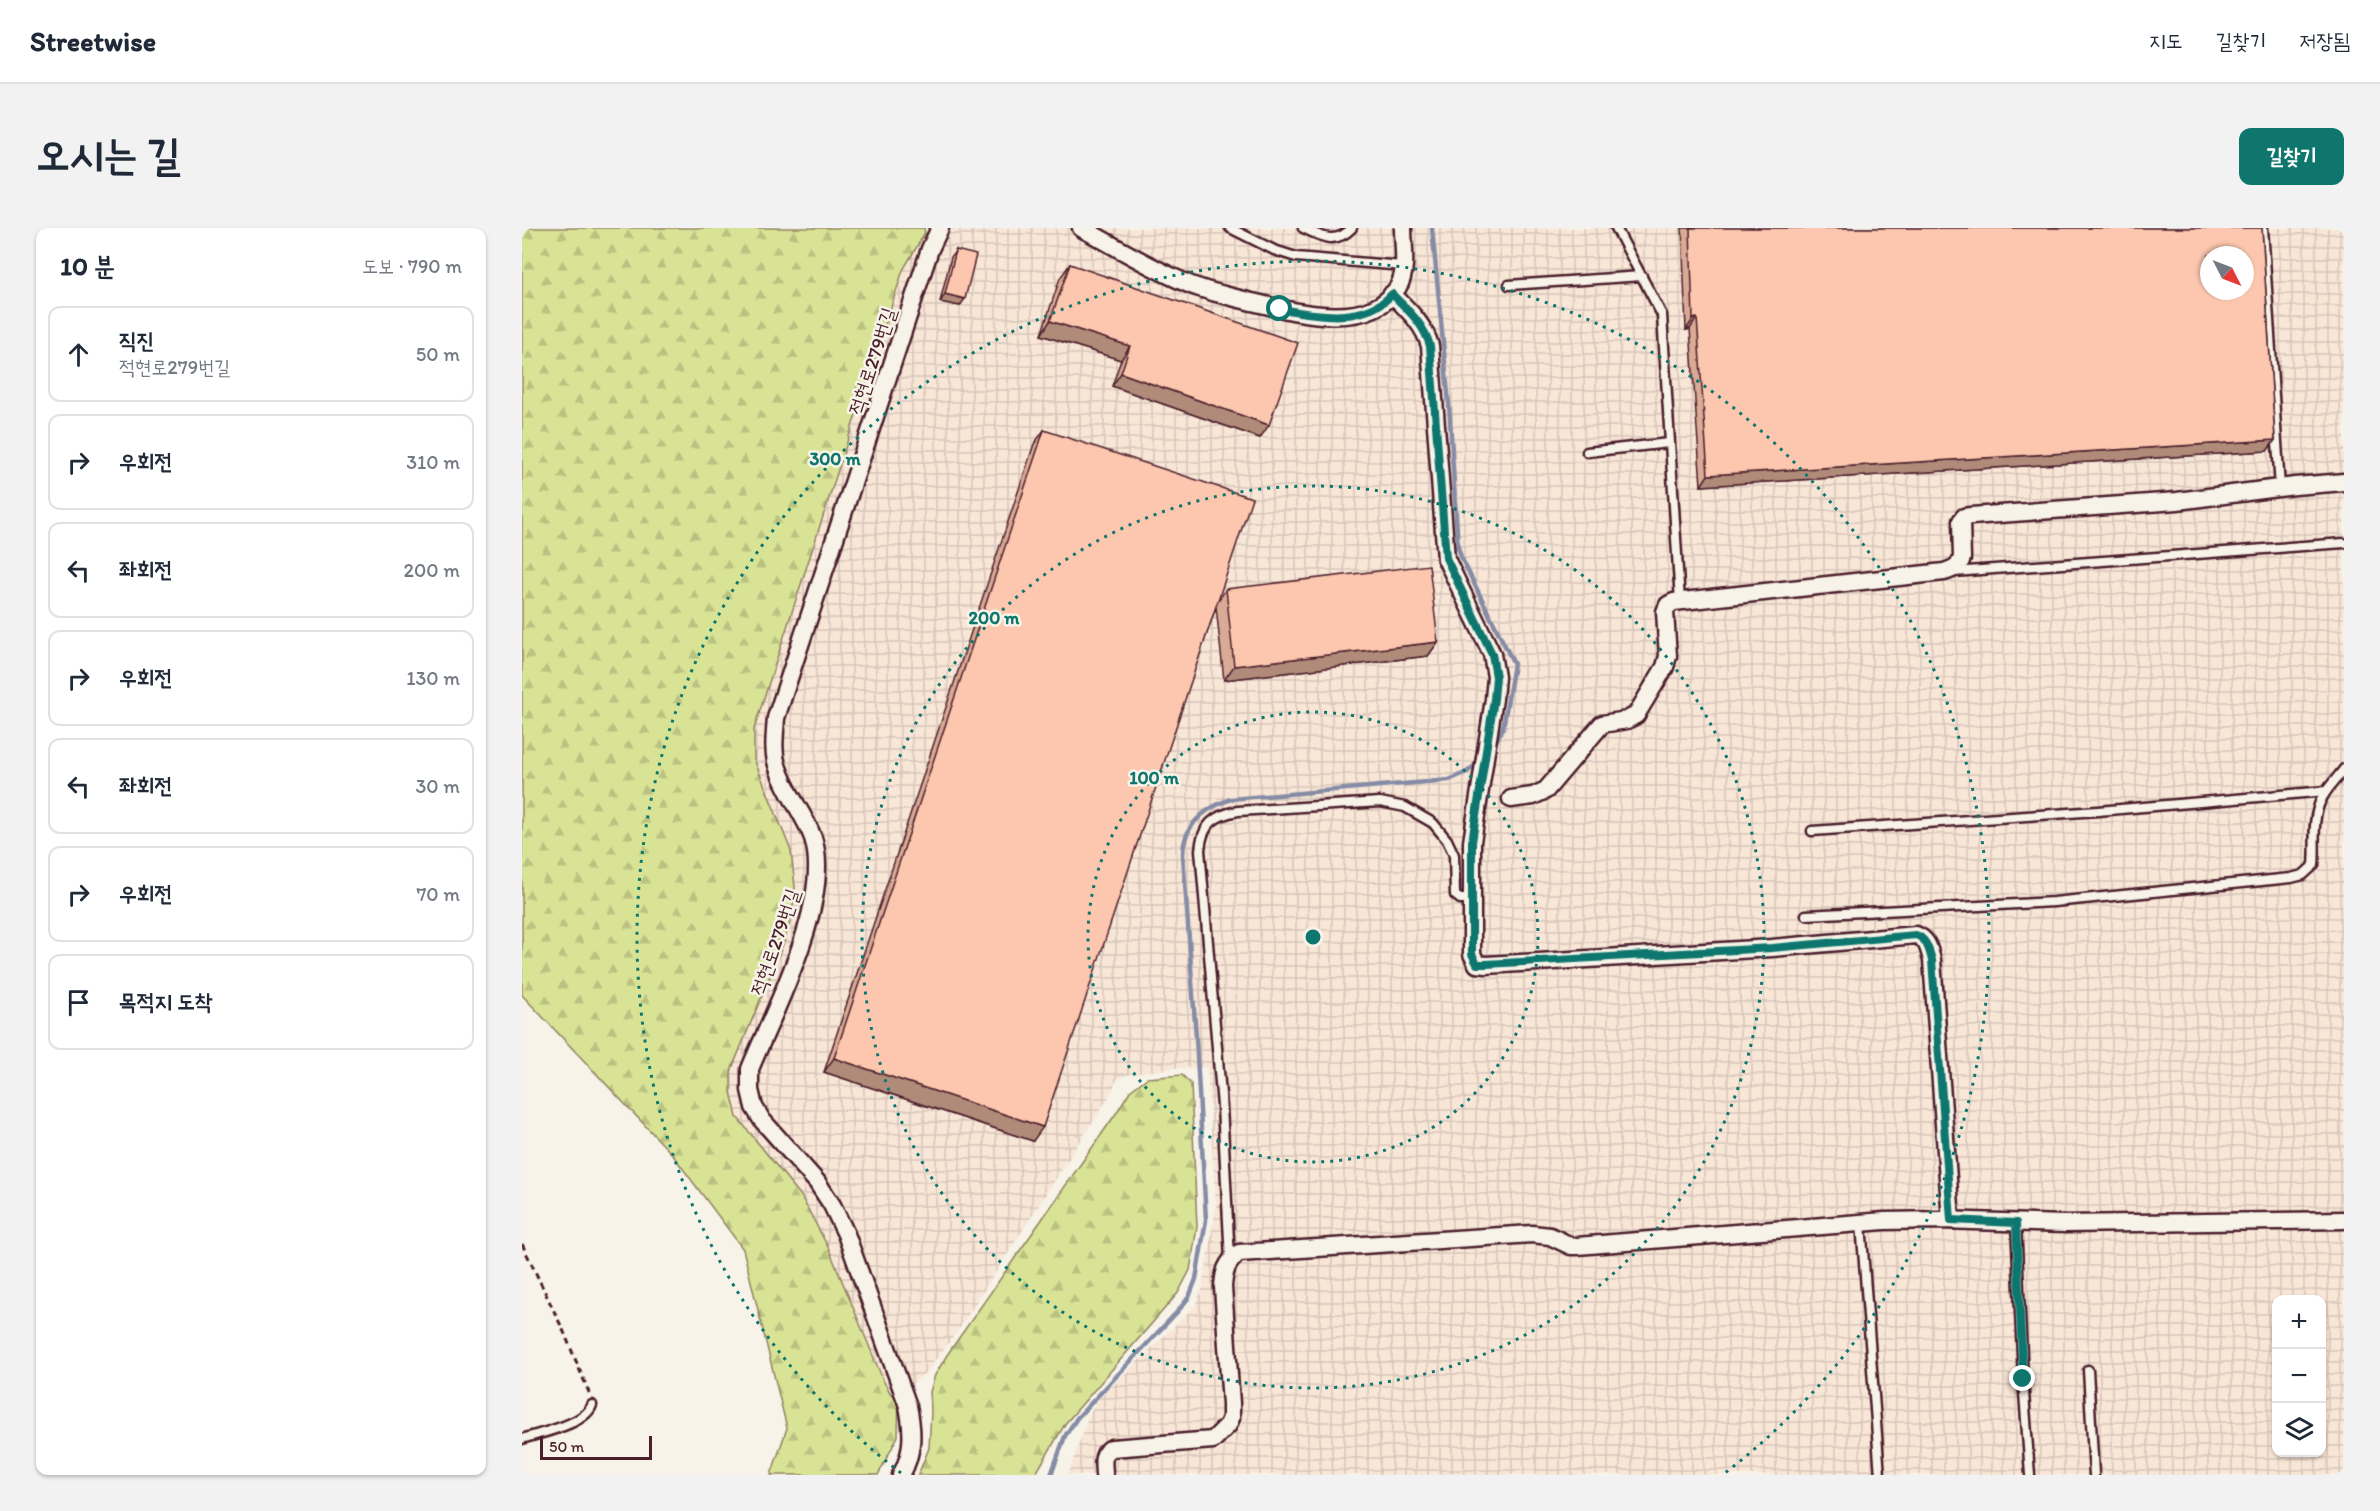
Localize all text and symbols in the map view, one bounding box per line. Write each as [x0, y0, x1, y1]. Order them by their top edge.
text: Streetwise [30, 24, 156, 58]
text: 지도 [2149, 28, 2183, 53]
text: 길찾기 [2216, 28, 2266, 53]
text: 저장됨 [2299, 28, 2350, 53]
button: 길찾기 [2239, 128, 2344, 185]
text: 오시는 길 [36, 129, 181, 180]
north arrow [2200, 246, 2254, 300]
text: 10 분 [60, 250, 115, 282]
text: 도보 · 790 m [362, 254, 462, 278]
route start [1266, 295, 1292, 321]
street label: 적현로279번길 [843, 304, 901, 418]
text: 직진 [119, 327, 154, 354]
icon: ahead [62, 338, 95, 371]
text: 50 m [416, 342, 460, 366]
text: 적현로279번길 [119, 355, 230, 379]
icon: right [62, 446, 95, 479]
text: 우회전 [119, 448, 172, 475]
text: 300 m [809, 448, 861, 470]
text: 310 m [406, 450, 460, 474]
icon: left [62, 554, 95, 587]
text: 좌회전 [119, 556, 172, 583]
text: 200 m [404, 558, 460, 582]
text: 200 m [969, 607, 1020, 629]
icon: right [62, 662, 95, 695]
text: 우회전 [119, 664, 172, 691]
text: 130 m [406, 666, 460, 690]
text: 100 m [1129, 767, 1180, 789]
icon: left [62, 770, 95, 803]
text: 좌회전 [119, 772, 172, 799]
text: 30 m [415, 774, 460, 798]
icon: right [62, 878, 95, 911]
text: 우회전 [119, 880, 172, 907]
text: 70 m [416, 882, 460, 906]
street label: 적현로279번길 [746, 885, 804, 999]
centre of rings [1303, 927, 1323, 947]
icon: arrive [62, 986, 95, 1019]
text: 목적지 도착 [119, 988, 212, 1015]
map controls [2272, 1295, 2326, 1457]
button: + [2272, 1295, 2326, 1349]
button: − [2272, 1349, 2326, 1403]
route end [2009, 1365, 2035, 1391]
button: layers [2272, 1403, 2326, 1457]
scale bar [540, 1433, 652, 1460]
text: 50 m [549, 1437, 584, 1456]

